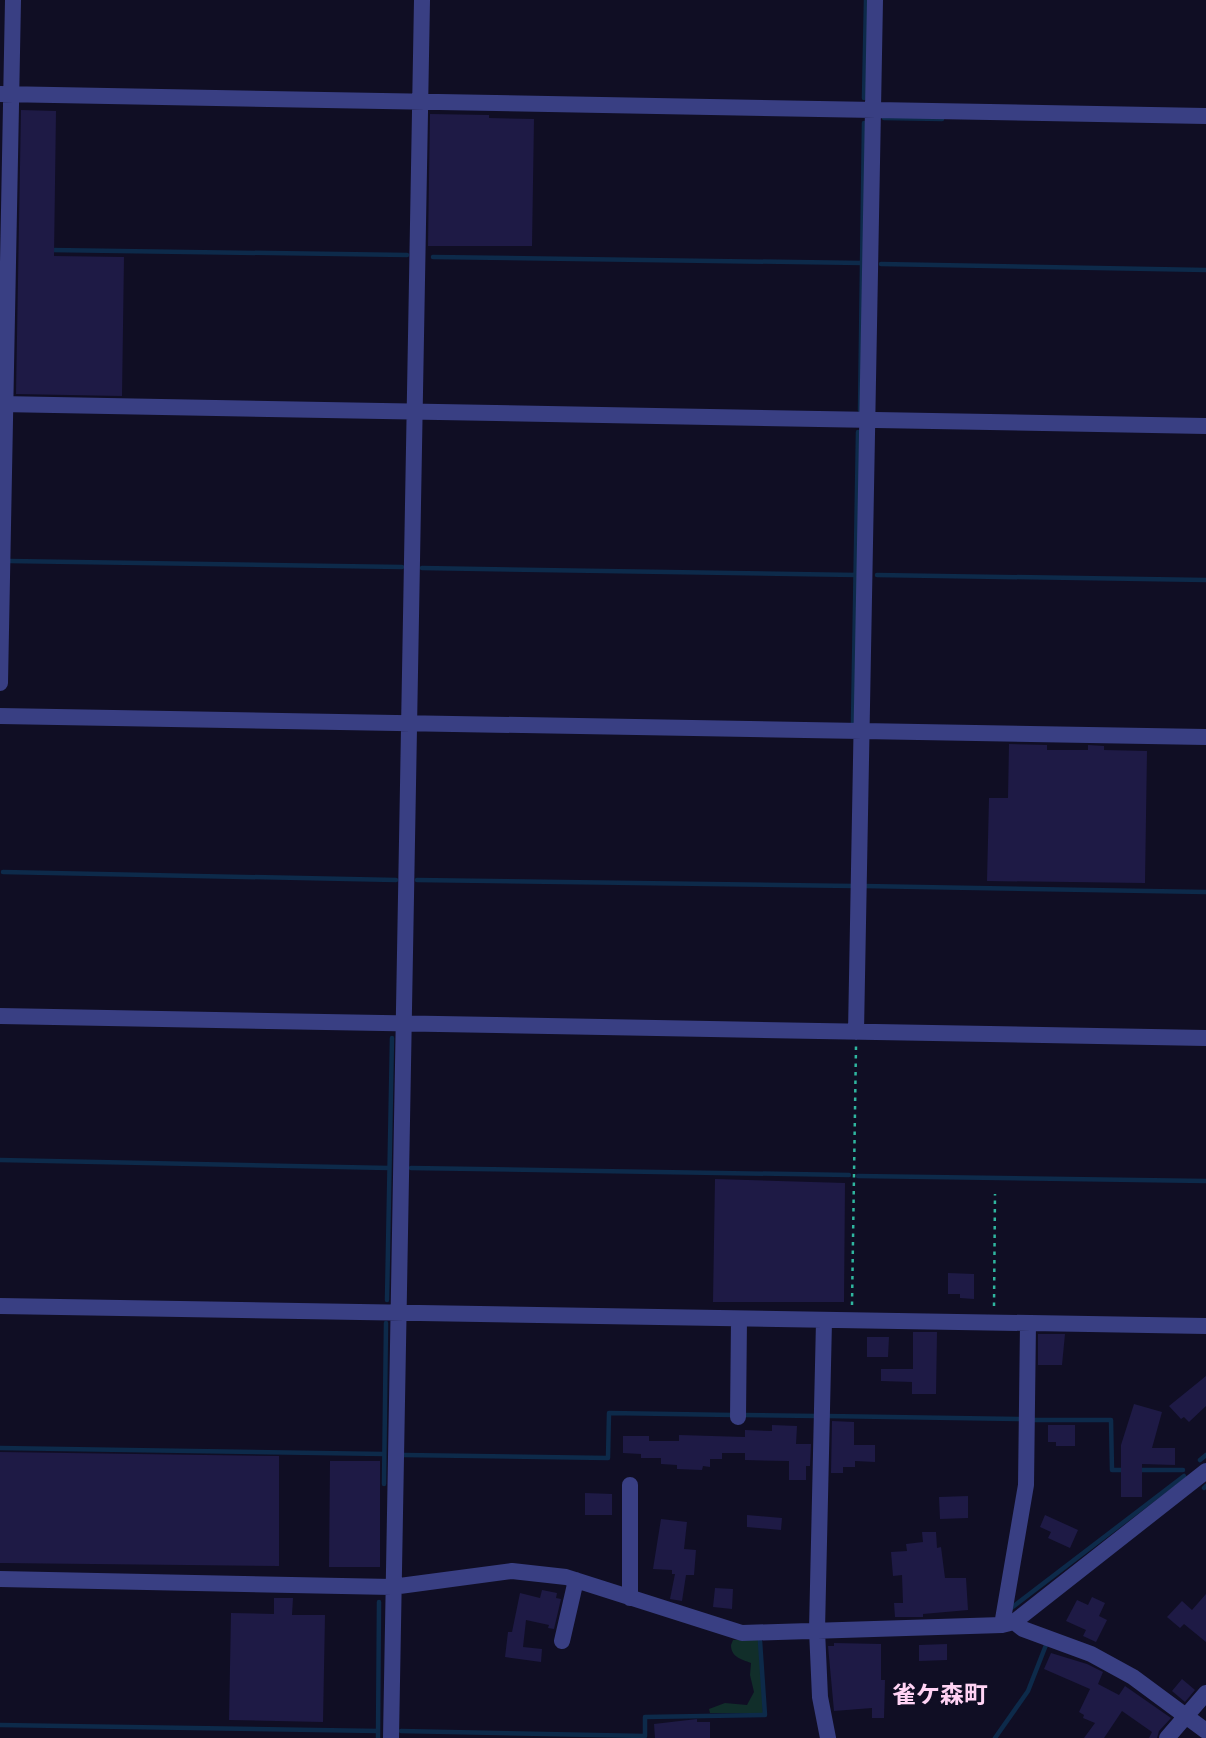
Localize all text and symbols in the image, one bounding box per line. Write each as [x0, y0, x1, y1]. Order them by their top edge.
district label: 雀ケ森町 [892, 1682, 988, 1712]

